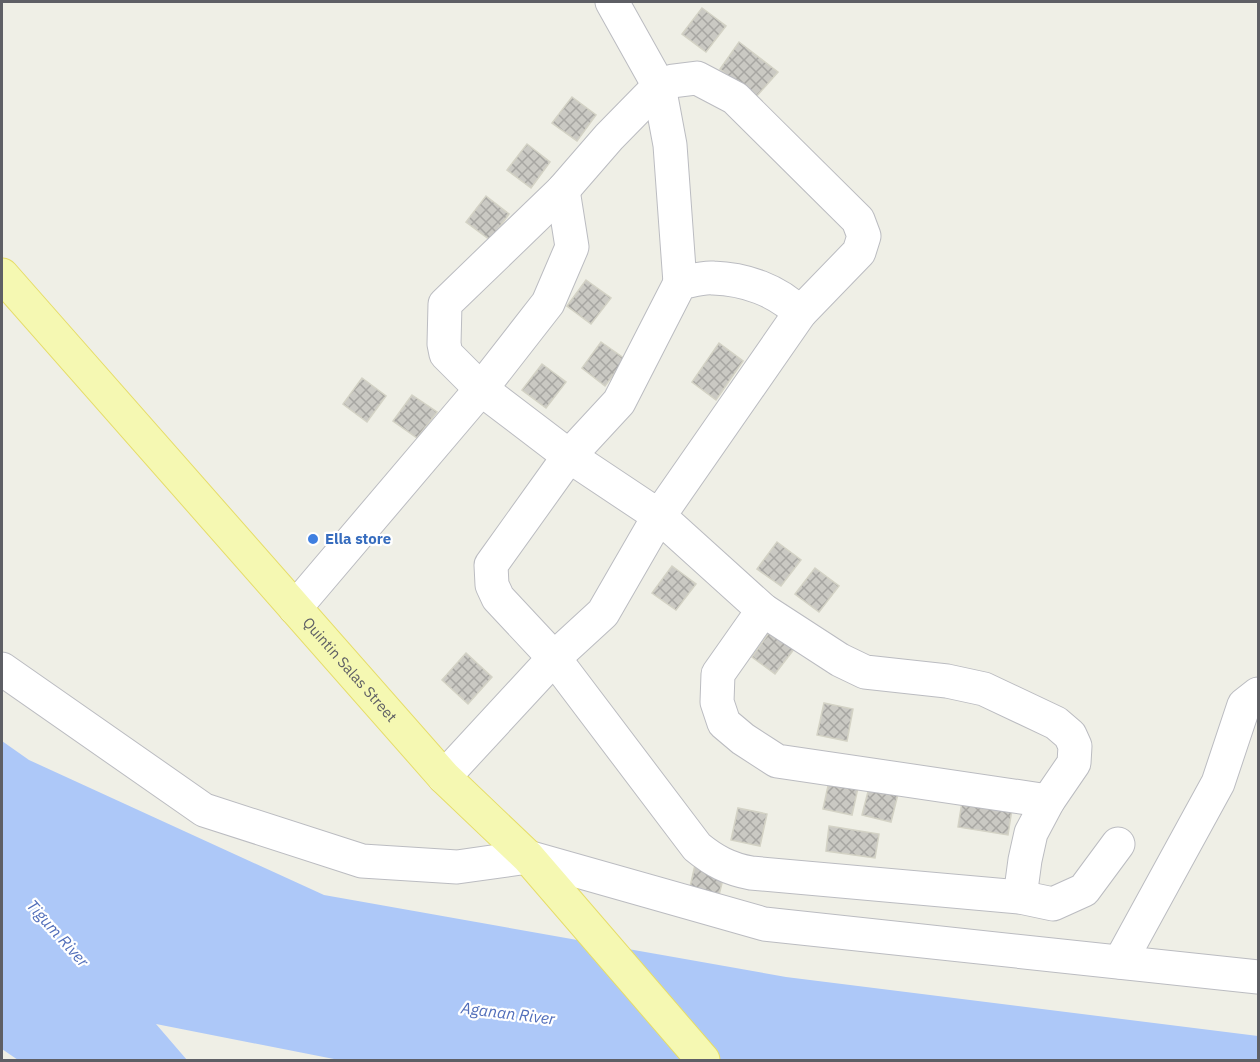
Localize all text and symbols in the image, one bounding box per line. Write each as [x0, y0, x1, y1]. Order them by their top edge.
place label: Ella store [325, 529, 391, 548]
marker: Ella store [306, 532, 320, 546]
street label: Quintin Salas Street [299, 613, 401, 726]
water label: Tigum River [23, 895, 94, 972]
water label: Aganan River [459, 997, 557, 1029]

